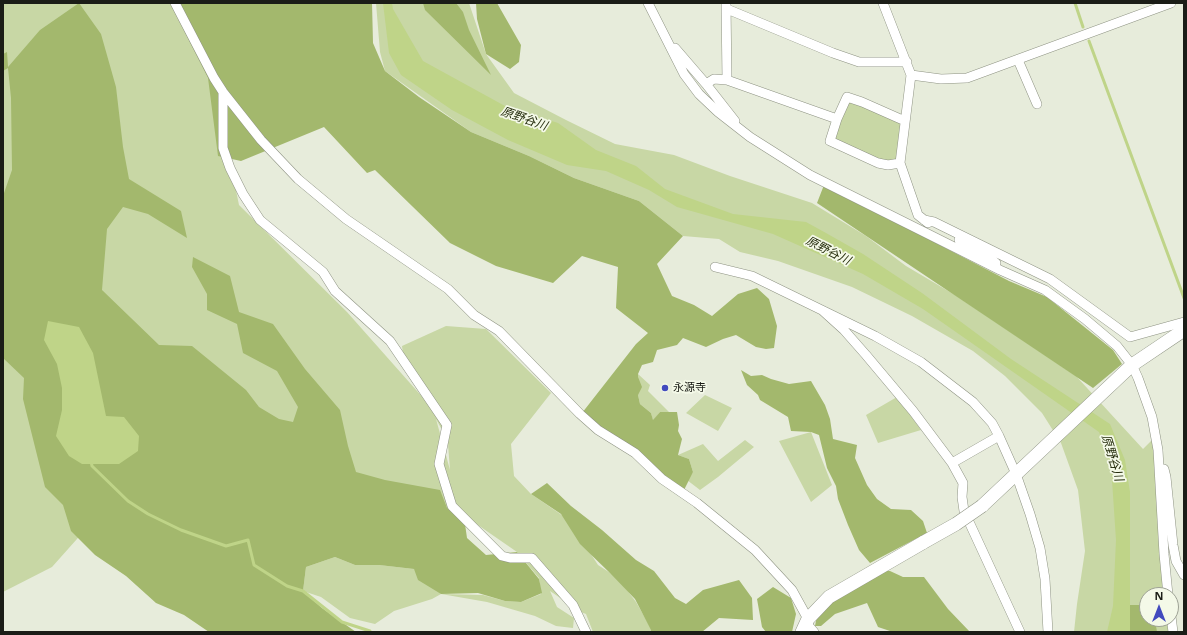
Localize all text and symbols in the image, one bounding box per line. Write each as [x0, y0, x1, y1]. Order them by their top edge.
water label: 原野谷川 [499, 104, 549, 134]
water label: 原野谷川 [803, 234, 853, 268]
place label: 永源寺 [673, 381, 706, 395]
marker: 永源寺 [660, 383, 670, 393]
water label: 原野谷川 [1098, 433, 1126, 483]
north arrow [1139, 587, 1179, 627]
text: N [1155, 588, 1163, 603]

